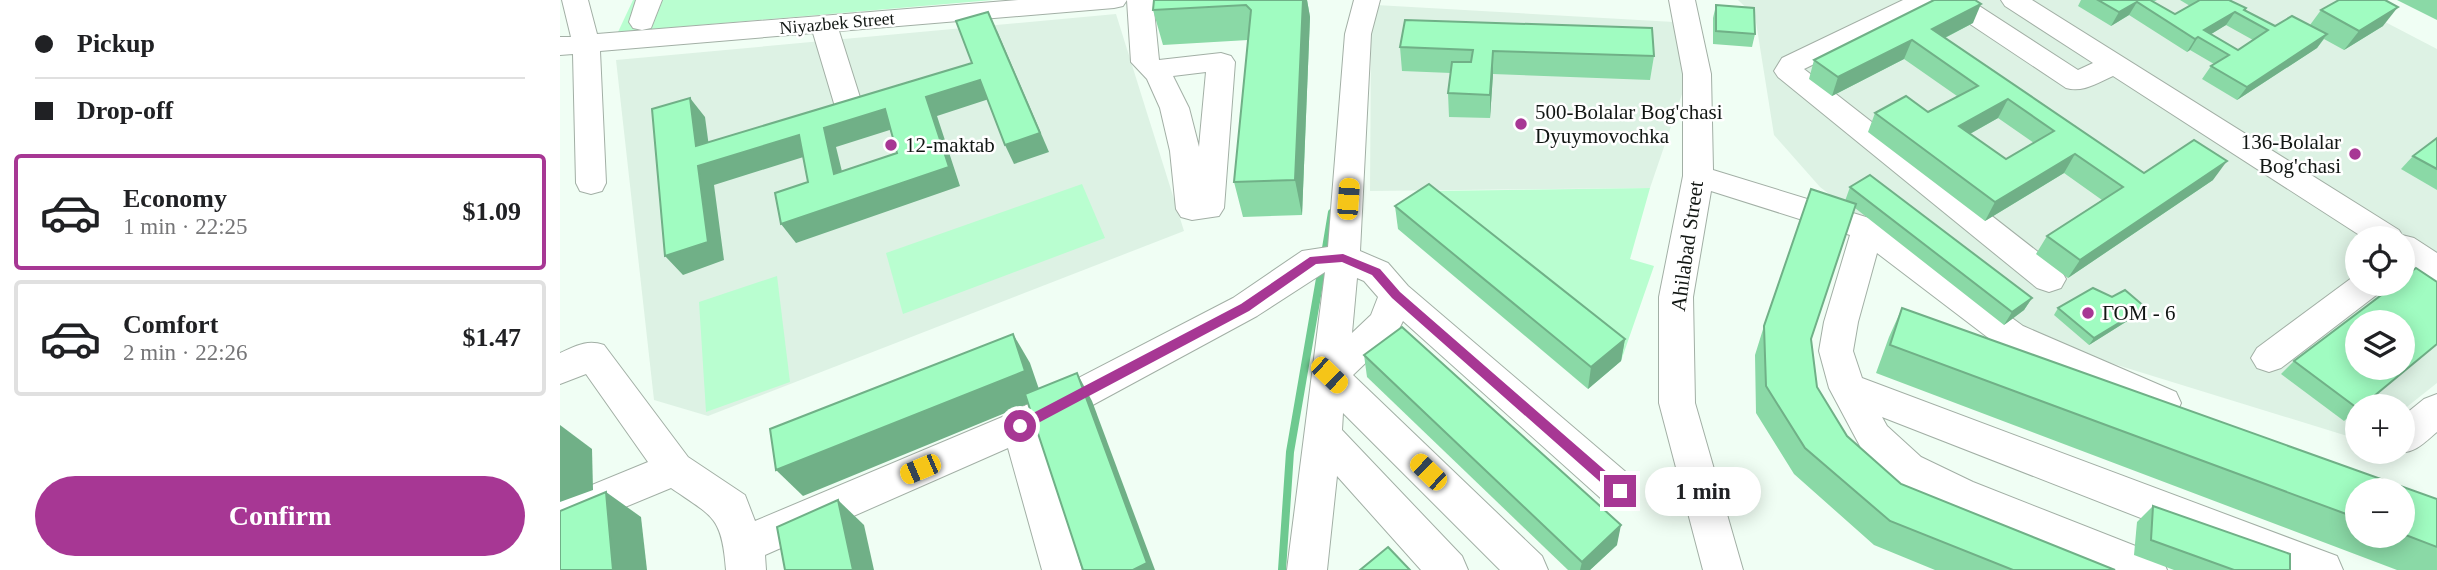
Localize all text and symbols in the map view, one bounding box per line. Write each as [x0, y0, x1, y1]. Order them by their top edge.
street label: Niyazbek Street [779, 8, 895, 38]
text: Pickup [77, 29, 155, 58]
text: Drop-off [77, 96, 173, 125]
place label: 500-Bolalar Bog'chasi Dyuymovochka [1535, 100, 1723, 148]
marker: 500-Bolalar Bog'chasi Dyuymovochka [1513, 116, 1529, 132]
place label: 136-Bolalar Bog'chasi [2241, 130, 2341, 178]
place label: 12-maktab [905, 133, 995, 157]
marker: 12-maktab [883, 137, 899, 153]
marker: 136-Bolalar Bog'chasi [2347, 146, 2363, 162]
car [1337, 177, 1360, 221]
street label: Ahilabad Street [1666, 179, 1708, 313]
icon: car [39, 181, 102, 244]
text: Economy [123, 184, 227, 213]
text: $1.09 [463, 197, 521, 226]
text: 1 min · 22:25 [123, 214, 248, 239]
map controls [2345, 226, 2415, 548]
button: locate [2345, 226, 2415, 296]
place label: ГОМ - 6 [2102, 301, 2175, 325]
marker: ГОМ - 6 [2080, 305, 2096, 321]
icon: car [39, 307, 102, 370]
text: Comfort [123, 310, 218, 339]
button: layers [2345, 310, 2415, 380]
text: $1.47 [463, 323, 521, 352]
text: 2 min · 22:26 [123, 340, 248, 365]
car [1307, 353, 1352, 397]
button: + [2345, 394, 2415, 464]
route start [1004, 410, 1036, 442]
car [1406, 450, 1451, 494]
car [897, 451, 944, 487]
callout: 1 min [1644, 466, 1760, 516]
route end [1604, 475, 1636, 507]
button: Confirm [35, 476, 525, 556]
button: − [2345, 478, 2415, 548]
text: 1 min [1675, 479, 1731, 504]

